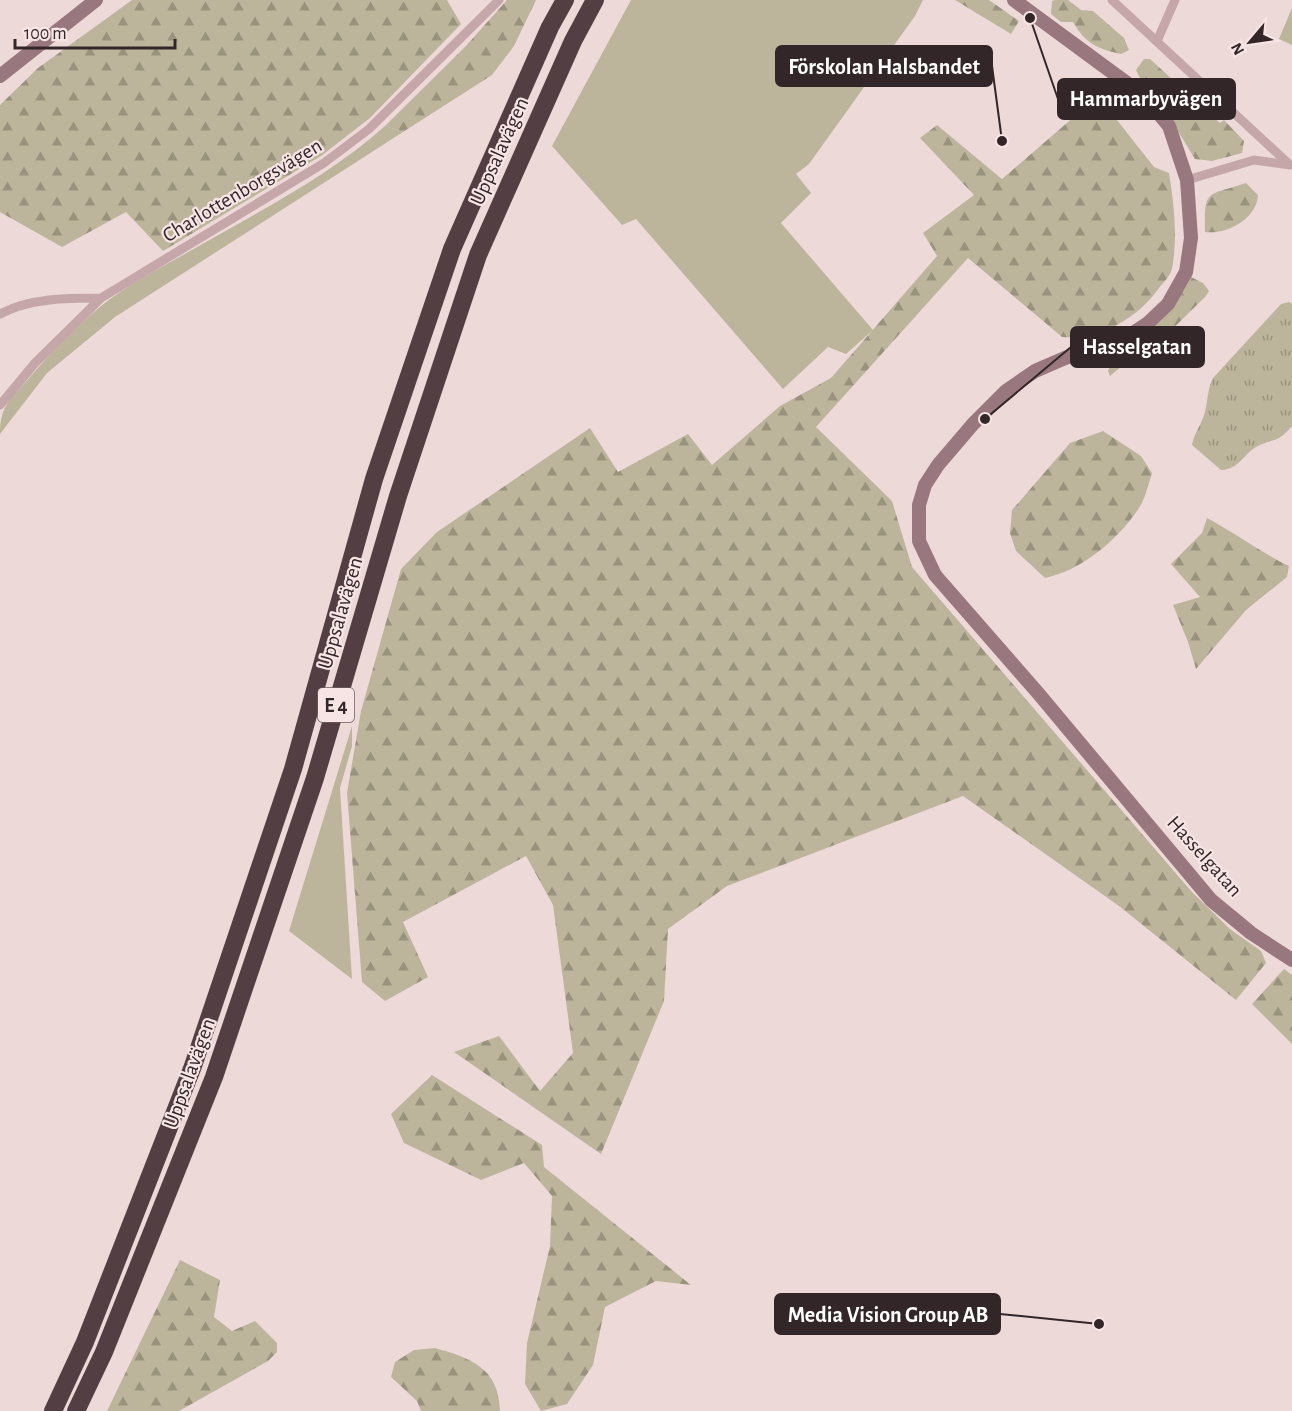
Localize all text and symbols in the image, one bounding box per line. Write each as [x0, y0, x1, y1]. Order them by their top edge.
scale bar [15, 12, 176, 50]
north arrow [1220, 12, 1280, 72]
text: 100 m [24, 25, 67, 43]
text: N [1228, 40, 1247, 58]
callout: Förskolan Halsbandet [776, 46, 992, 86]
text: Förskolan Halsbandet [788, 56, 980, 78]
callout: Hammarbyvägen [1058, 79, 1235, 119]
text: Hammarbyvägen [1070, 88, 1222, 111]
street label: Uppsalavägen [466, 94, 532, 208]
street label: Charlottenborgsvägen [159, 135, 326, 246]
callout: Hasselgatan [1071, 327, 1204, 367]
text: Hasselgatan [1082, 336, 1192, 358]
street label: Uppsalavägen [315, 555, 366, 671]
road number: E 4 [318, 688, 354, 722]
street label: Hasselgatan [1163, 812, 1246, 901]
street label: Uppsalavägen [160, 1015, 219, 1131]
callout: Media Vision Group AB [775, 1294, 1000, 1334]
text: Media Vision Group AB [788, 1304, 989, 1326]

